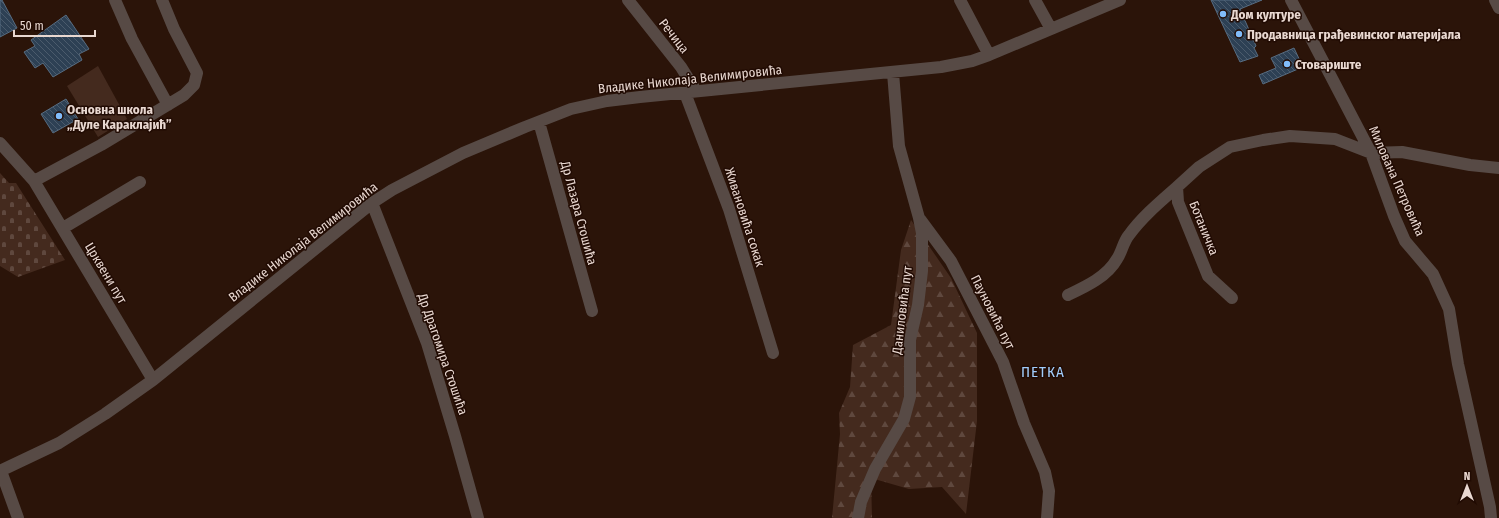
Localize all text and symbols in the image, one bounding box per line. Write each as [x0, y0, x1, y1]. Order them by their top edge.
place label: Дом културе [1230, 7, 1301, 22]
marker: Дом културе [1218, 9, 1228, 19]
scale bar [14, 12, 95, 38]
street label: Речица [656, 16, 692, 56]
text: 50 m [20, 19, 44, 33]
place label: Продавница грађевинског материјала [1247, 27, 1461, 42]
marker: Продавница грађевинског материјала [1234, 29, 1244, 39]
place label: Стовариште [1295, 57, 1362, 72]
marker: Стовариште [1282, 59, 1292, 69]
street label: Владике Николаја Велимировића [597, 62, 783, 96]
place label: Основна школа „Дуле Караклајић” [67, 102, 172, 132]
marker: Основна школа „Дуле Караклајић” [54, 111, 64, 121]
street label: Милована Петровића [1366, 124, 1428, 238]
street label: Др Лазара Стошића [558, 159, 600, 266]
street label: Живановића сокак [722, 165, 768, 269]
street label: Владике Николаја Велимировића [226, 179, 380, 305]
street label: Ботаничка [1186, 199, 1222, 257]
street label: Црквени пут [82, 240, 130, 307]
street label: Даниловића пут [889, 264, 915, 356]
street label: Пауновића пут [968, 272, 1018, 352]
street label: Др Драгомира Стошића [415, 290, 471, 417]
district label: ПЕТКА [1021, 363, 1065, 381]
north arrow [1447, 466, 1487, 506]
text: N [1464, 470, 1470, 483]

